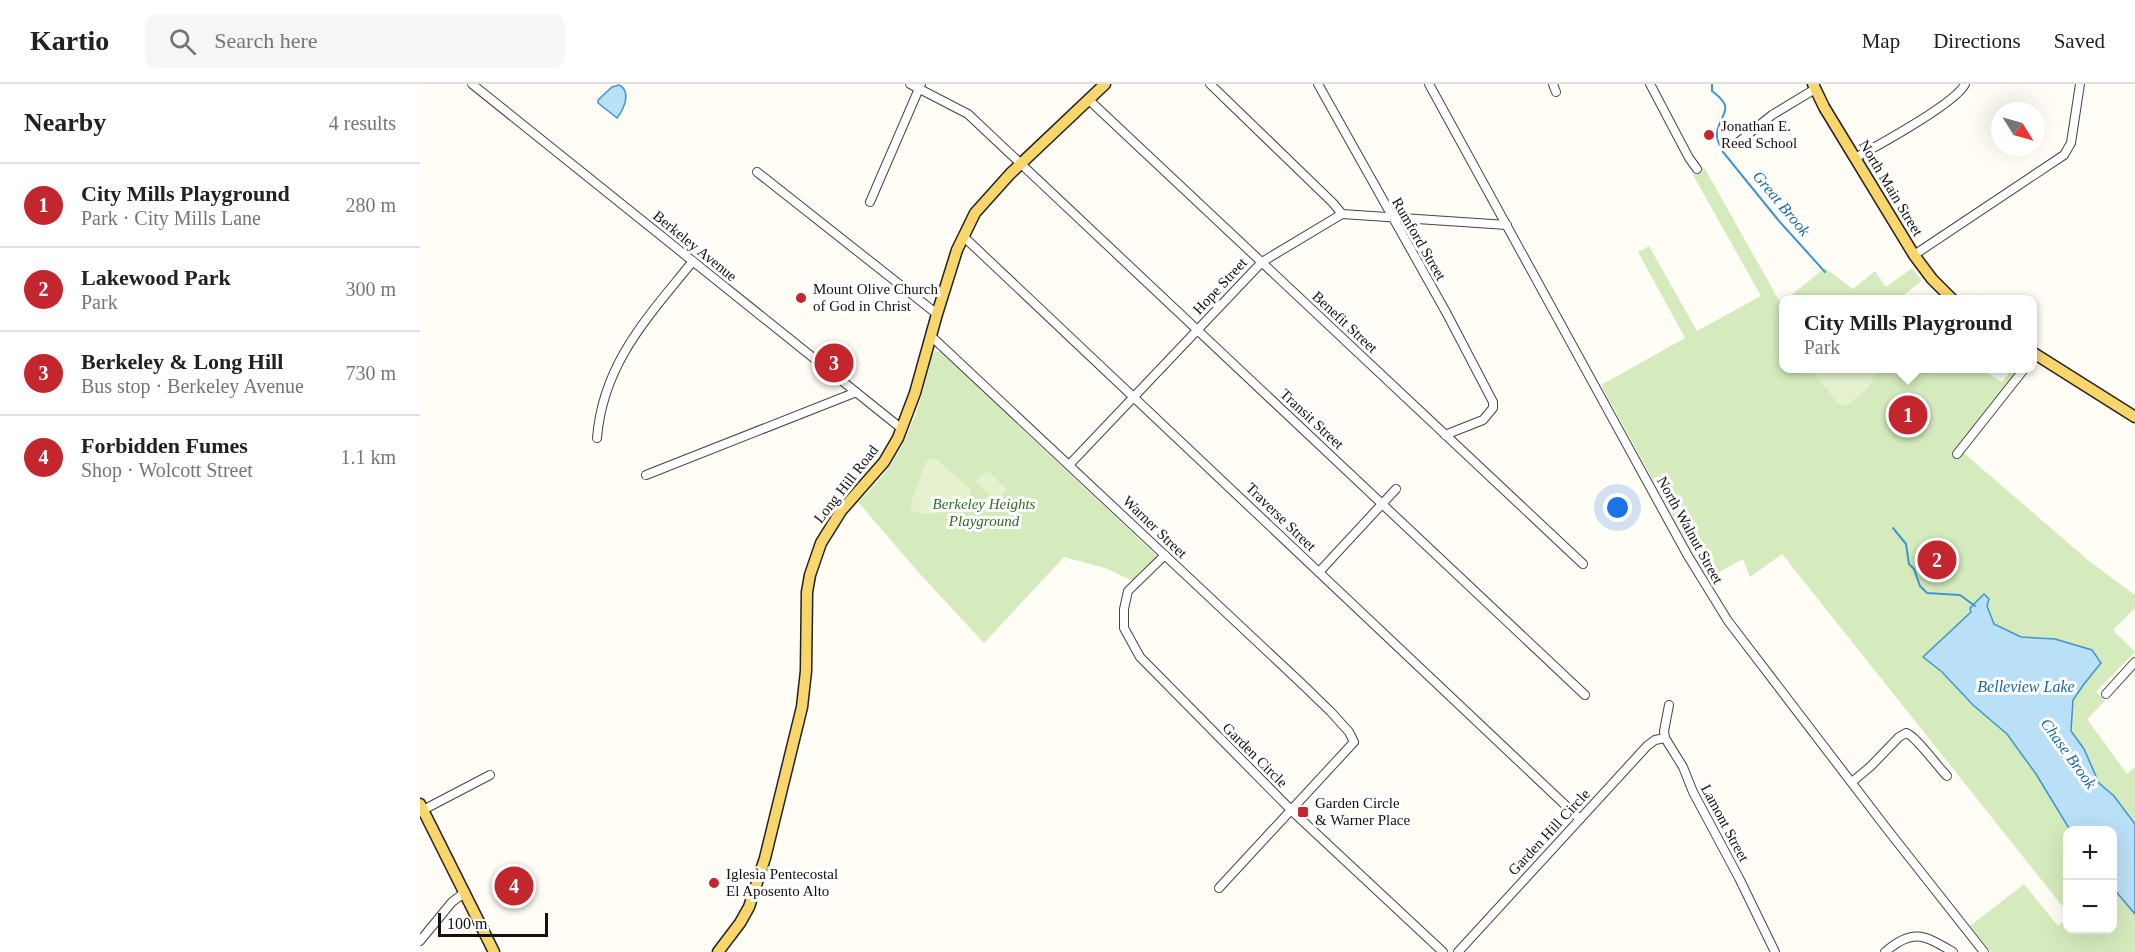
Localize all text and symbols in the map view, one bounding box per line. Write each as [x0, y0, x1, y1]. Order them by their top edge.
search box [145, 14, 565, 68]
text: Kartio [30, 25, 109, 56]
icon: search [166, 25, 199, 58]
text: Search here [214, 28, 318, 53]
text: Map [1862, 29, 1900, 53]
text: Directions [1933, 29, 2021, 53]
text: Saved [2054, 29, 2105, 53]
north arrow [1991, 102, 2045, 156]
text: Nearby [24, 108, 106, 137]
text: 4 results [329, 112, 396, 134]
place label: Jonathan E. Reed School [1721, 118, 1797, 151]
marker: Jonathan E. Reed School [1702, 128, 1716, 142]
street label: North Main Street [1856, 137, 1926, 240]
water label: Great Brook [1750, 168, 1814, 240]
text: City Mills Playground [81, 181, 290, 206]
text: 1 [39, 194, 49, 216]
text: 280 m [345, 194, 396, 216]
street label: Rumford Street [1389, 195, 1450, 284]
text: Park · City Mills Lane [81, 207, 261, 229]
street label: Berkeley Avenue [650, 207, 740, 285]
street label: Hope Street [1190, 254, 1251, 318]
text: Lakewood Park [81, 265, 231, 290]
text: 2 [39, 278, 49, 300]
text: 300 m [345, 278, 396, 300]
place label: Mount Olive Church of God in Christ [813, 281, 938, 314]
street label: Benefit Street [1309, 288, 1381, 357]
text: Park [81, 291, 118, 313]
marker: Mount Olive Church of God in Christ [794, 291, 808, 305]
popup [1779, 295, 2037, 373]
text: City Mills Playground [1804, 310, 2012, 335]
text: Park [1804, 336, 1840, 358]
pin: 3 [814, 340, 854, 386]
text: Berkeley & Long Hill [81, 349, 283, 374]
text: 3 [39, 362, 49, 384]
text: 730 m [345, 362, 396, 384]
text: Bus stop · Berkeley Avenue [81, 375, 304, 397]
street label: Transit Street [1277, 386, 1348, 453]
pin: 1 [1888, 392, 1928, 438]
text: Forbidden Fumes [81, 433, 248, 458]
street label: Long Hill Road [811, 442, 882, 526]
text: 4 [39, 446, 49, 468]
text: 1.1 km [340, 446, 396, 468]
text: Shop · Wolcott Street [81, 459, 253, 481]
street label: North Walnut Street [1654, 474, 1727, 587]
street label: Traverse Street [1243, 480, 1320, 555]
street label: Warner Street [1120, 493, 1191, 562]
your location [1603, 493, 1632, 522]
park label: Berkeley Heights Playground [933, 496, 1036, 529]
pin: 2 [1918, 538, 1957, 582]
water label: Belleview Lake [1977, 678, 2075, 695]
water label: Chase Brook [2037, 715, 2100, 792]
street label: Garden Circle [1219, 719, 1291, 791]
street label: Lamont Street [1698, 782, 1752, 865]
street label: Garden Hill Circle [1505, 785, 1593, 878]
place label: Garden Circle & Warner Place [1315, 795, 1410, 828]
marker: Garden Circle & Warner Place [1296, 805, 1310, 819]
map controls [2063, 826, 2117, 934]
button: + [2063, 826, 2117, 880]
pin: 4 [494, 864, 533, 908]
place label: Iglesia Pentecostal El Aposento Alto [726, 866, 838, 899]
marker: Iglesia Pentecostal El Aposento Alto [707, 876, 721, 890]
button: − [2063, 880, 2117, 934]
scale bar [438, 910, 548, 938]
text: 100 m [447, 915, 487, 932]

